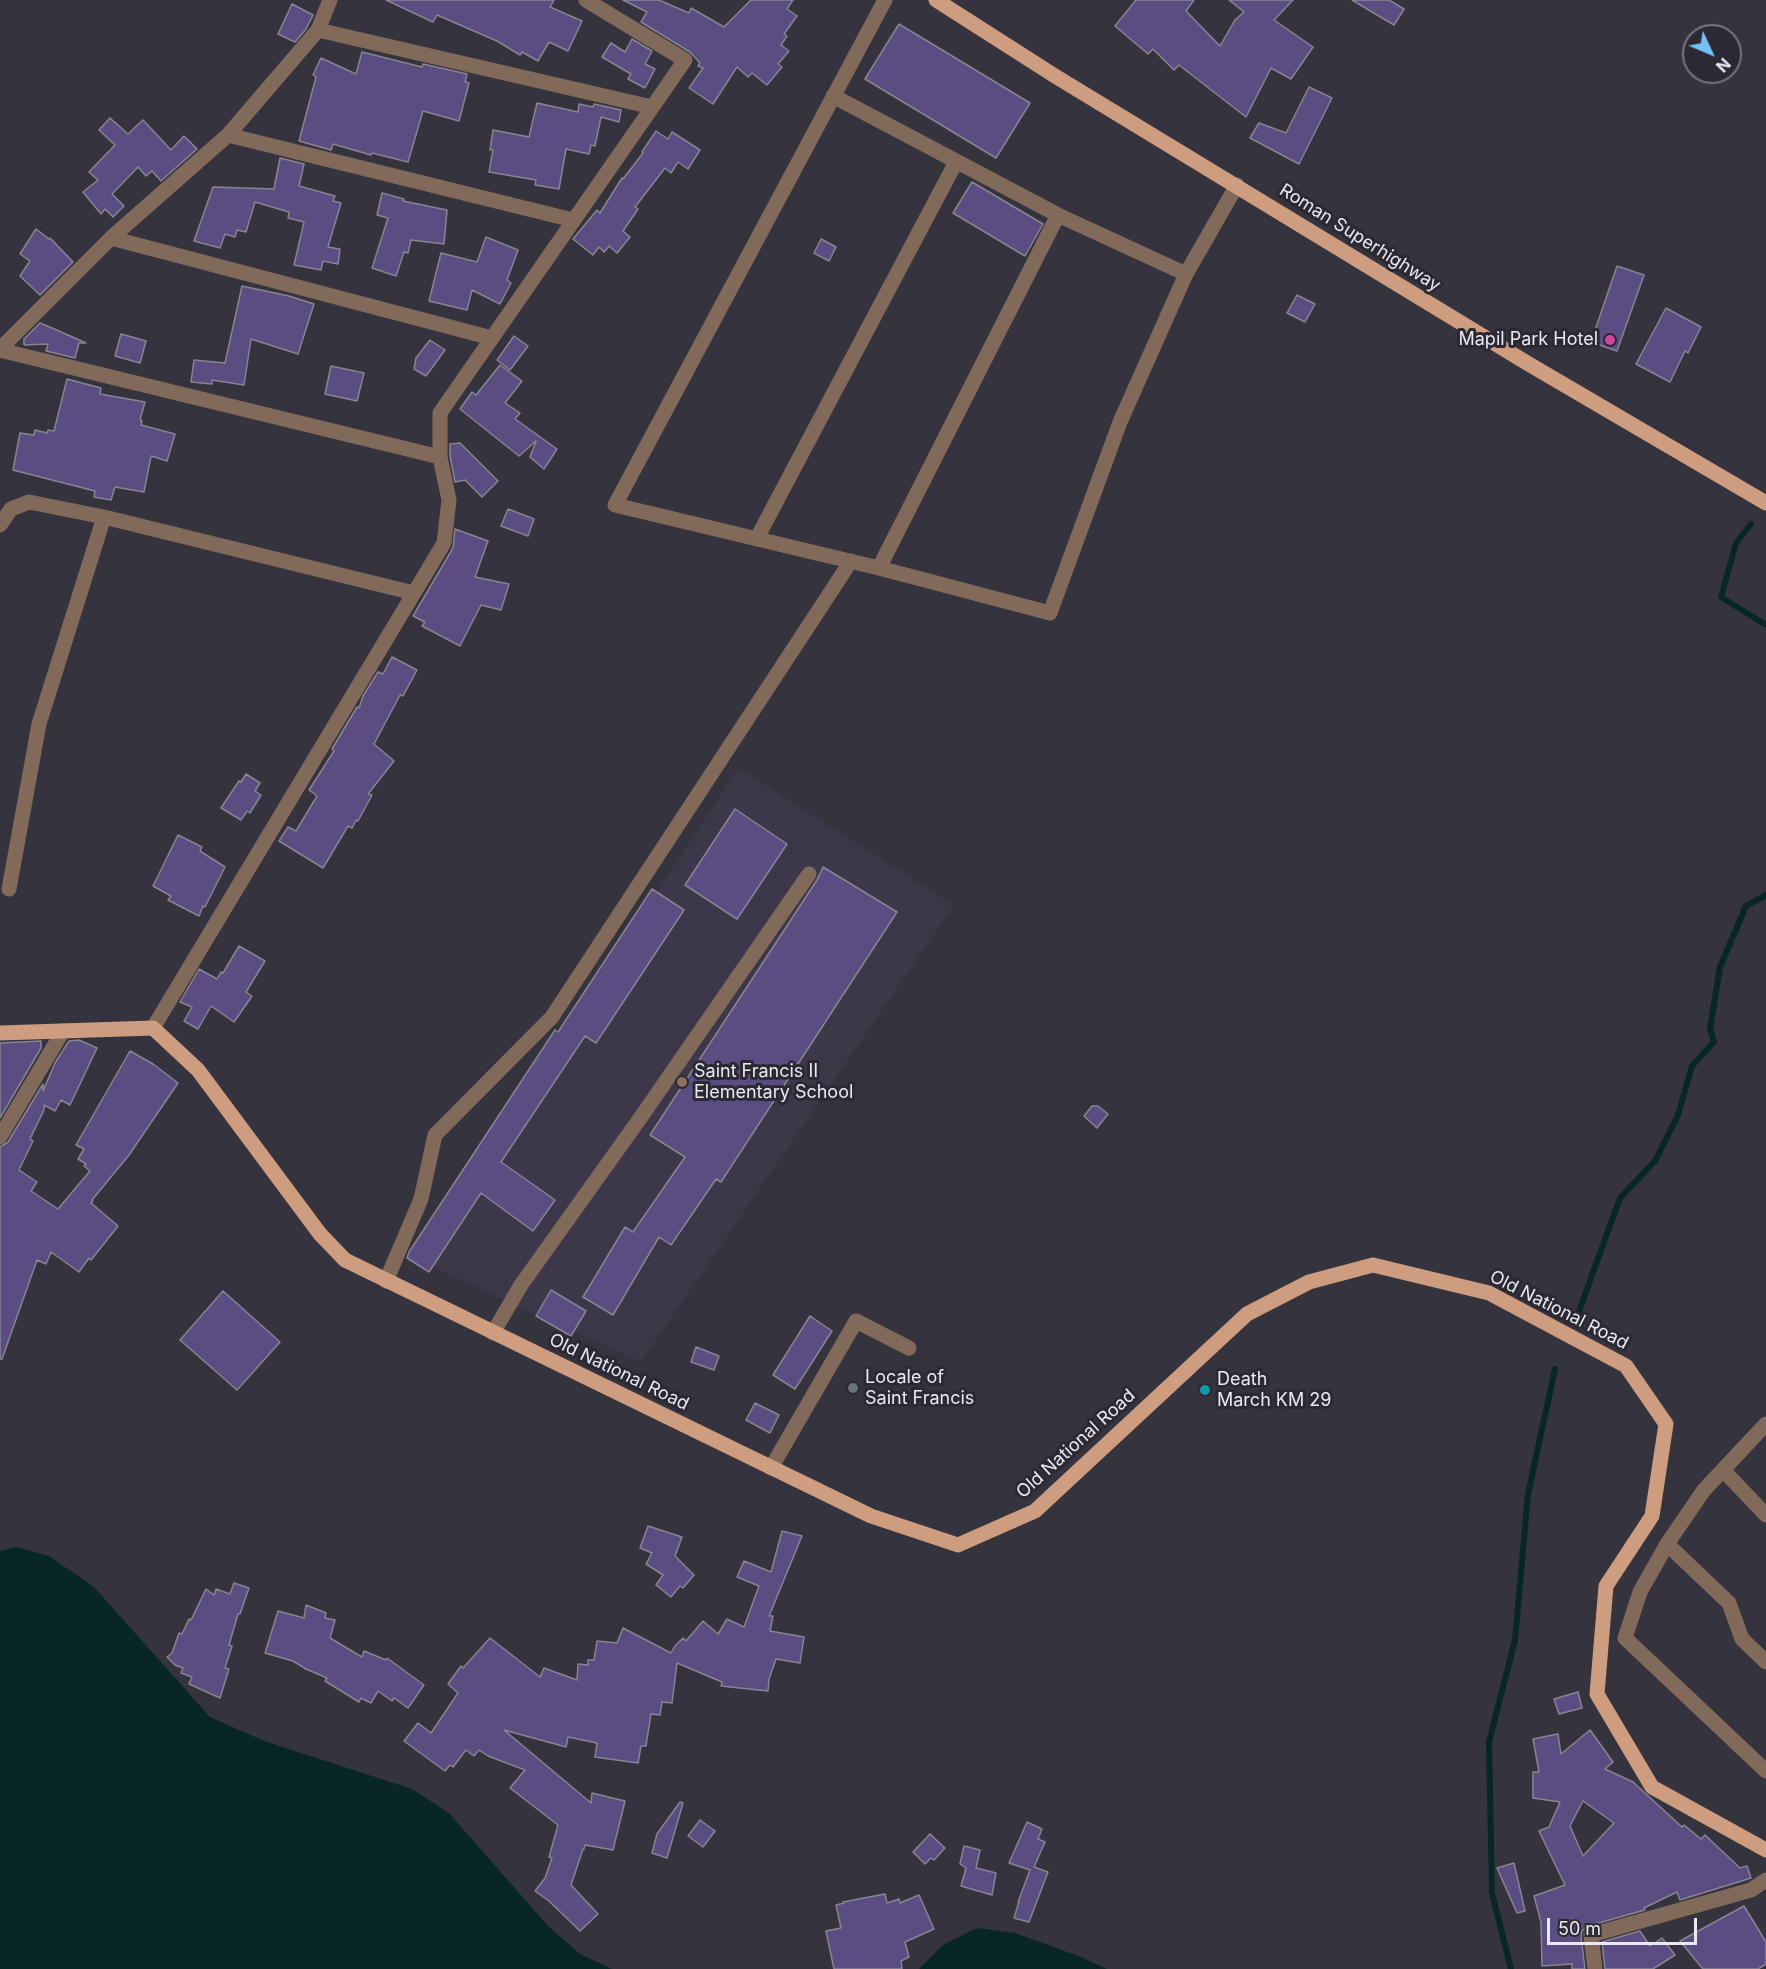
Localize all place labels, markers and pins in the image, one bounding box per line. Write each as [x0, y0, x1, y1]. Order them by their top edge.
place label: Mapil Park Hotel [1458, 329, 1598, 351]
marker: Mapil Park Hotel [1603, 333, 1617, 347]
place label: Saint Francis Ⅱ Elementary School [694, 1061, 853, 1104]
marker: Saint Francis Ⅱ Elementary School [675, 1075, 689, 1089]
place label: Locale of Saint Francis [865, 1367, 974, 1410]
place label: Death March KM 29 [1217, 1369, 1331, 1412]
marker: Locale of Saint Francis [846, 1381, 860, 1395]
marker: Death March KM 29 [1198, 1383, 1212, 1397]

